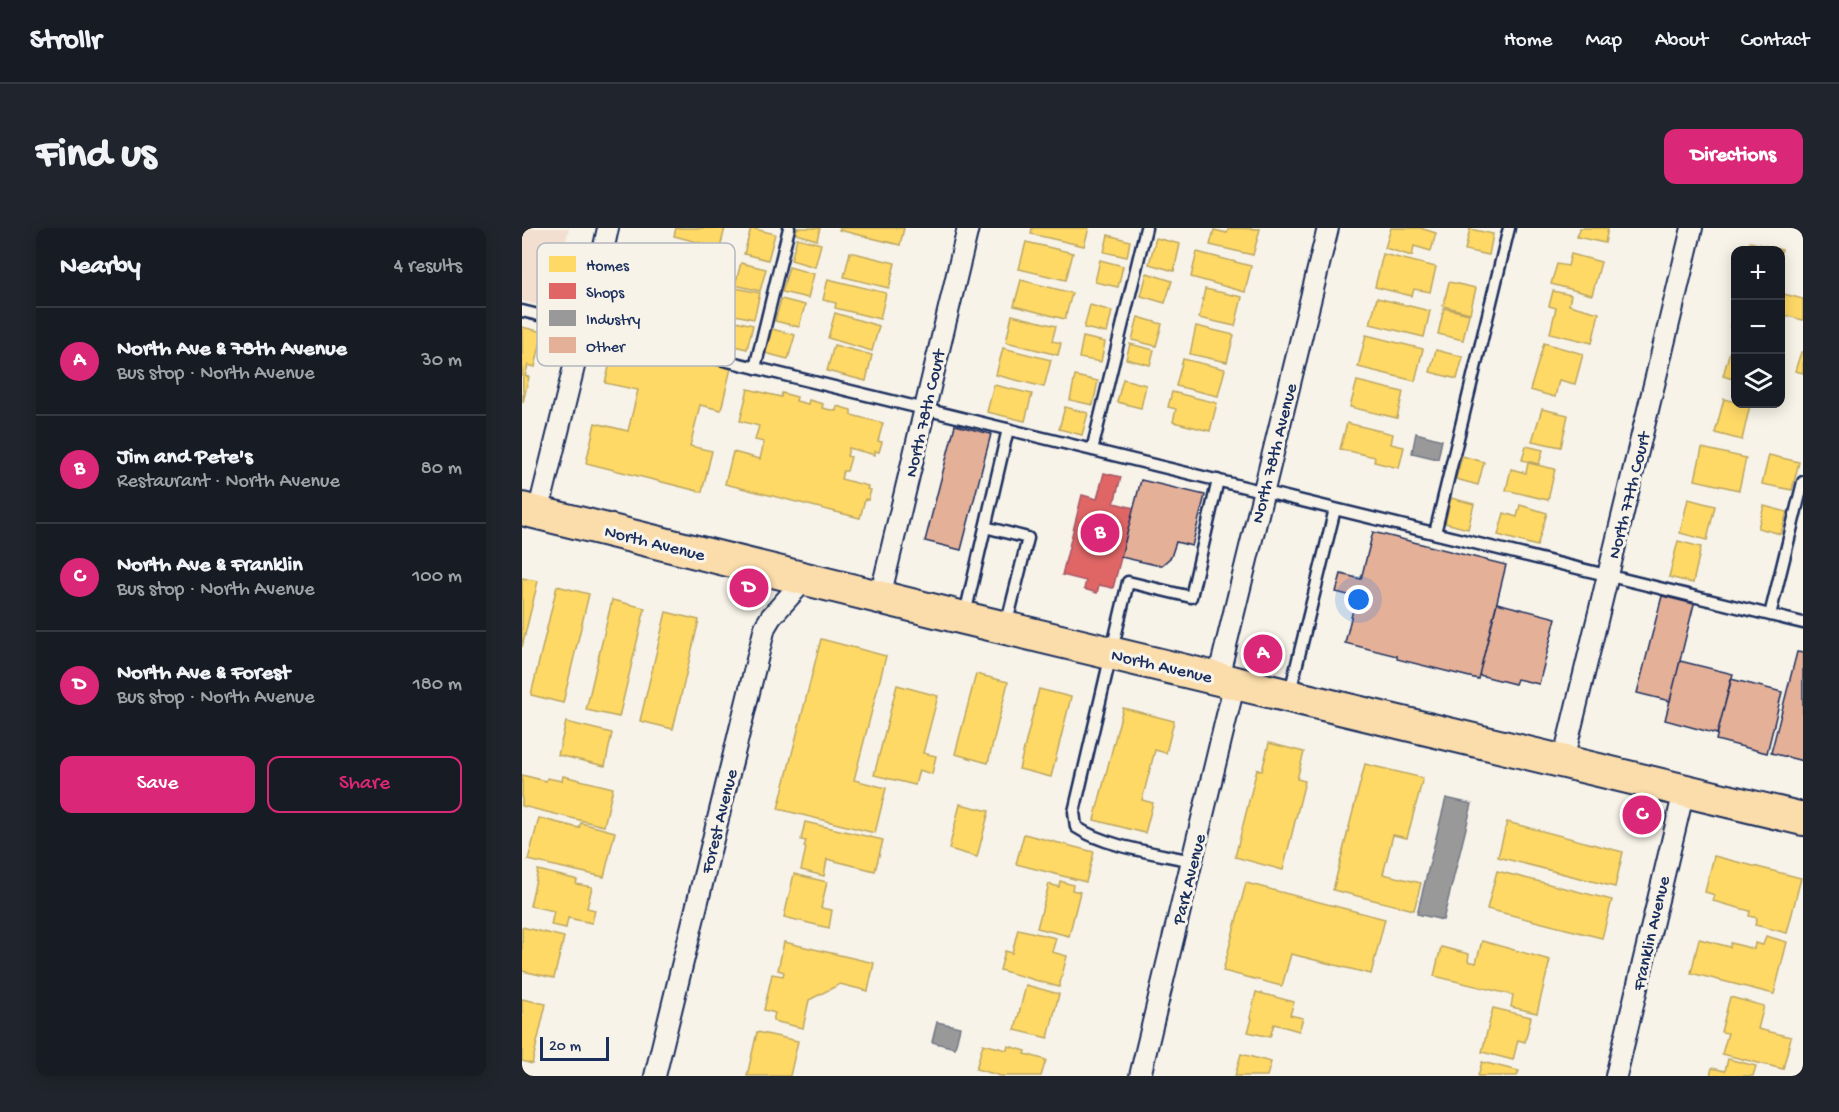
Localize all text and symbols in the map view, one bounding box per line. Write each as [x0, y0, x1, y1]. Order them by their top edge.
text: Strollr [30, 25, 101, 58]
text: Home [1504, 29, 1552, 54]
text: Map [1585, 29, 1622, 54]
text: About [1655, 29, 1708, 54]
text: Contact [1741, 29, 1809, 54]
button: Directions [1664, 129, 1803, 184]
text: Find us [36, 132, 156, 181]
legend [537, 243, 735, 366]
map controls [1731, 246, 1785, 408]
button: + [1731, 246, 1785, 300]
text: Nearby [60, 252, 141, 283]
text: 4 results [394, 256, 462, 279]
text: Homes [586, 258, 630, 277]
text: Shops [586, 285, 625, 304]
button: − [1731, 300, 1785, 354]
text: Industry [586, 312, 640, 331]
text: North Ave & 78th Avenue [117, 337, 347, 363]
text: Other [586, 339, 626, 358]
street label: North 78th Court [902, 346, 952, 480]
text: A [74, 350, 85, 373]
text: 30 m [421, 350, 462, 373]
button: layers [1731, 354, 1785, 408]
text: Bus stop · North Avenue [117, 363, 315, 386]
street label: North 78th Avenue [1248, 381, 1303, 526]
street label: North 77th Court [1605, 428, 1657, 561]
text: Jim and Pete's [117, 445, 253, 471]
text: B [74, 458, 85, 481]
text: 80 m [421, 458, 462, 481]
text: Restaurant · North Avenue [117, 471, 340, 494]
pin: B [1080, 510, 1120, 556]
street label: North Avenue [602, 522, 708, 567]
text: North Ave & Franklin [117, 553, 303, 579]
text: C [74, 566, 85, 589]
text: 100 m [412, 566, 462, 589]
pin: D [730, 566, 768, 610]
text: Bus stop · North Avenue [117, 579, 315, 602]
your location [1344, 585, 1373, 614]
pin: A [1244, 632, 1282, 676]
street label: North Avenue [1109, 646, 1215, 689]
text: North Ave & Forest [117, 661, 290, 687]
text: D [73, 674, 86, 697]
text: 180 m [413, 674, 462, 697]
text: Bus stop · North Avenue [117, 687, 315, 710]
button: Save [60, 756, 255, 813]
button: Share [267, 756, 462, 813]
street label: Forest Avenue [697, 767, 744, 877]
pin: C [1622, 792, 1662, 838]
street label: Park Avenue [1169, 831, 1212, 928]
street label: Franklin Avenue [1629, 874, 1676, 994]
scale bar [540, 1034, 609, 1062]
text: 20 m [549, 1038, 581, 1057]

